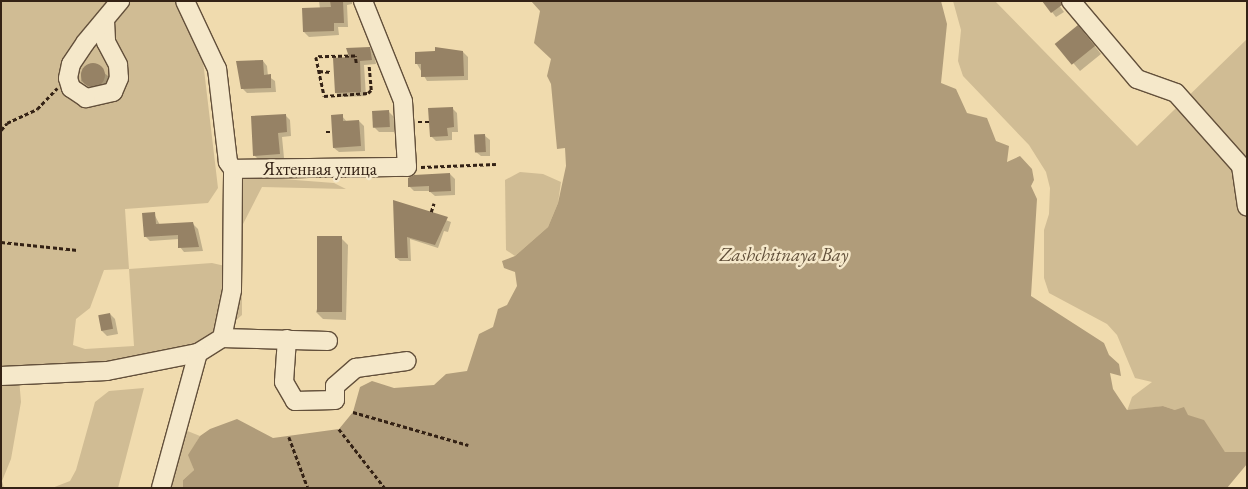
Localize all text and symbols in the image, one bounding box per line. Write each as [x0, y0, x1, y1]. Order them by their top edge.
street label: Яхтенная улица [263, 158, 377, 180]
water label: Zashchitnaya Bay [720, 244, 848, 266]

